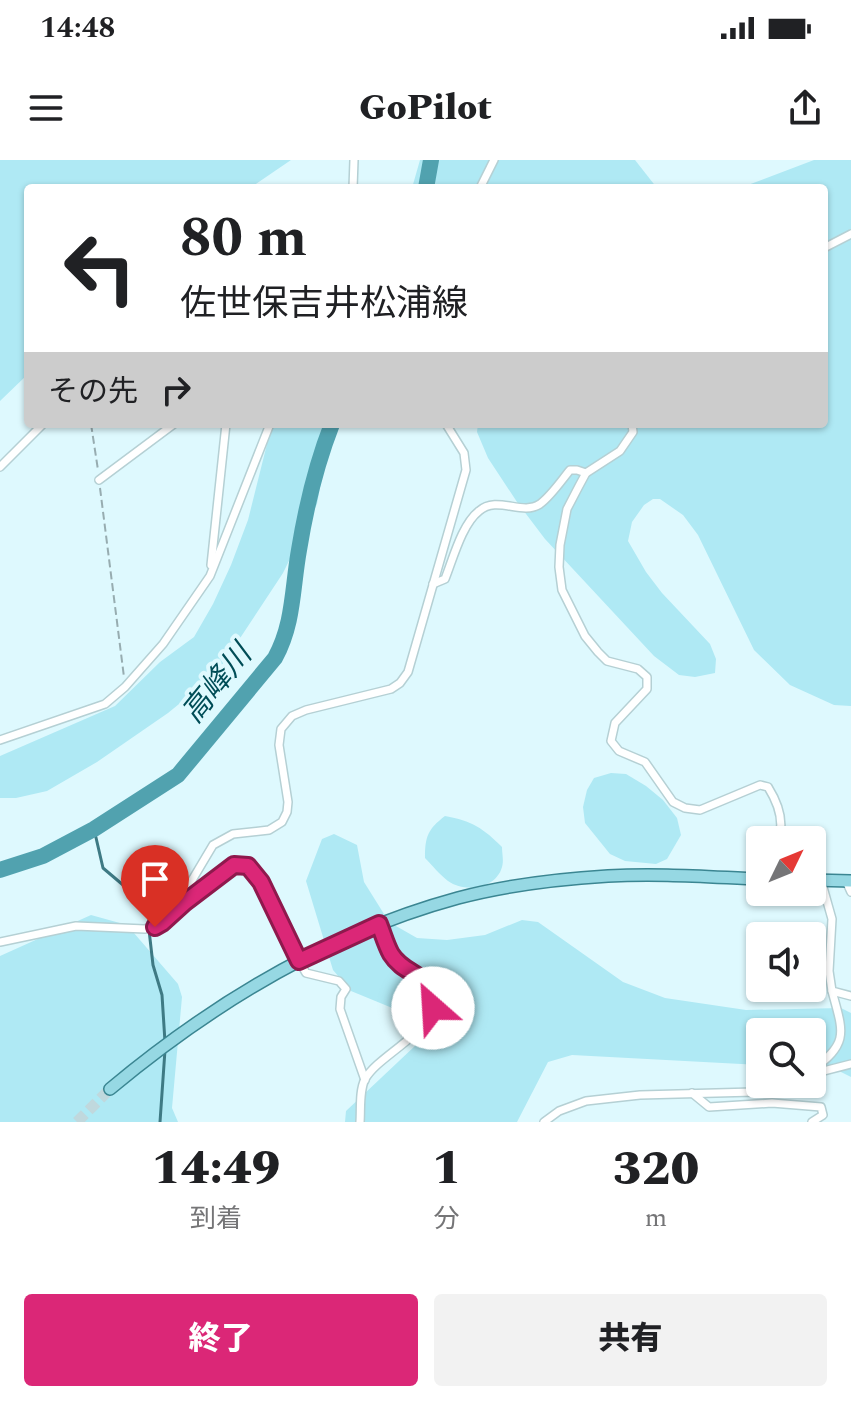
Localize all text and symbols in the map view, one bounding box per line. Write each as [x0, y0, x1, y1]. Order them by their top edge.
text: 14:48 [40, 5, 115, 51]
text: GoPilot [359, 81, 492, 136]
icon: menu [24, 86, 68, 130]
icon: share [783, 86, 827, 130]
text: 80 m [180, 196, 307, 281]
icon: left [48, 216, 152, 320]
text: 佐世保吉井松浦線 [180, 277, 468, 332]
icon: right [154, 368, 198, 412]
text: その先 [48, 369, 138, 415]
water label: 高峰川 [171, 632, 265, 733]
north arrow [746, 826, 826, 906]
map controls [746, 826, 826, 1098]
pin [121, 845, 189, 927]
icon: arrive [133, 857, 177, 901]
button: sound [746, 922, 826, 1002]
position arrow [391, 966, 475, 1050]
button: search [746, 1018, 826, 1098]
text: 14:49 [152, 1132, 280, 1205]
text: 1 [432, 1132, 461, 1205]
text: 320 [613, 1133, 699, 1206]
text: m [645, 1198, 667, 1238]
text: 到着 [190, 1199, 242, 1239]
text: 分 [434, 1199, 460, 1239]
button: 終了 [24, 1294, 418, 1386]
button: 共有 [434, 1294, 827, 1386]

